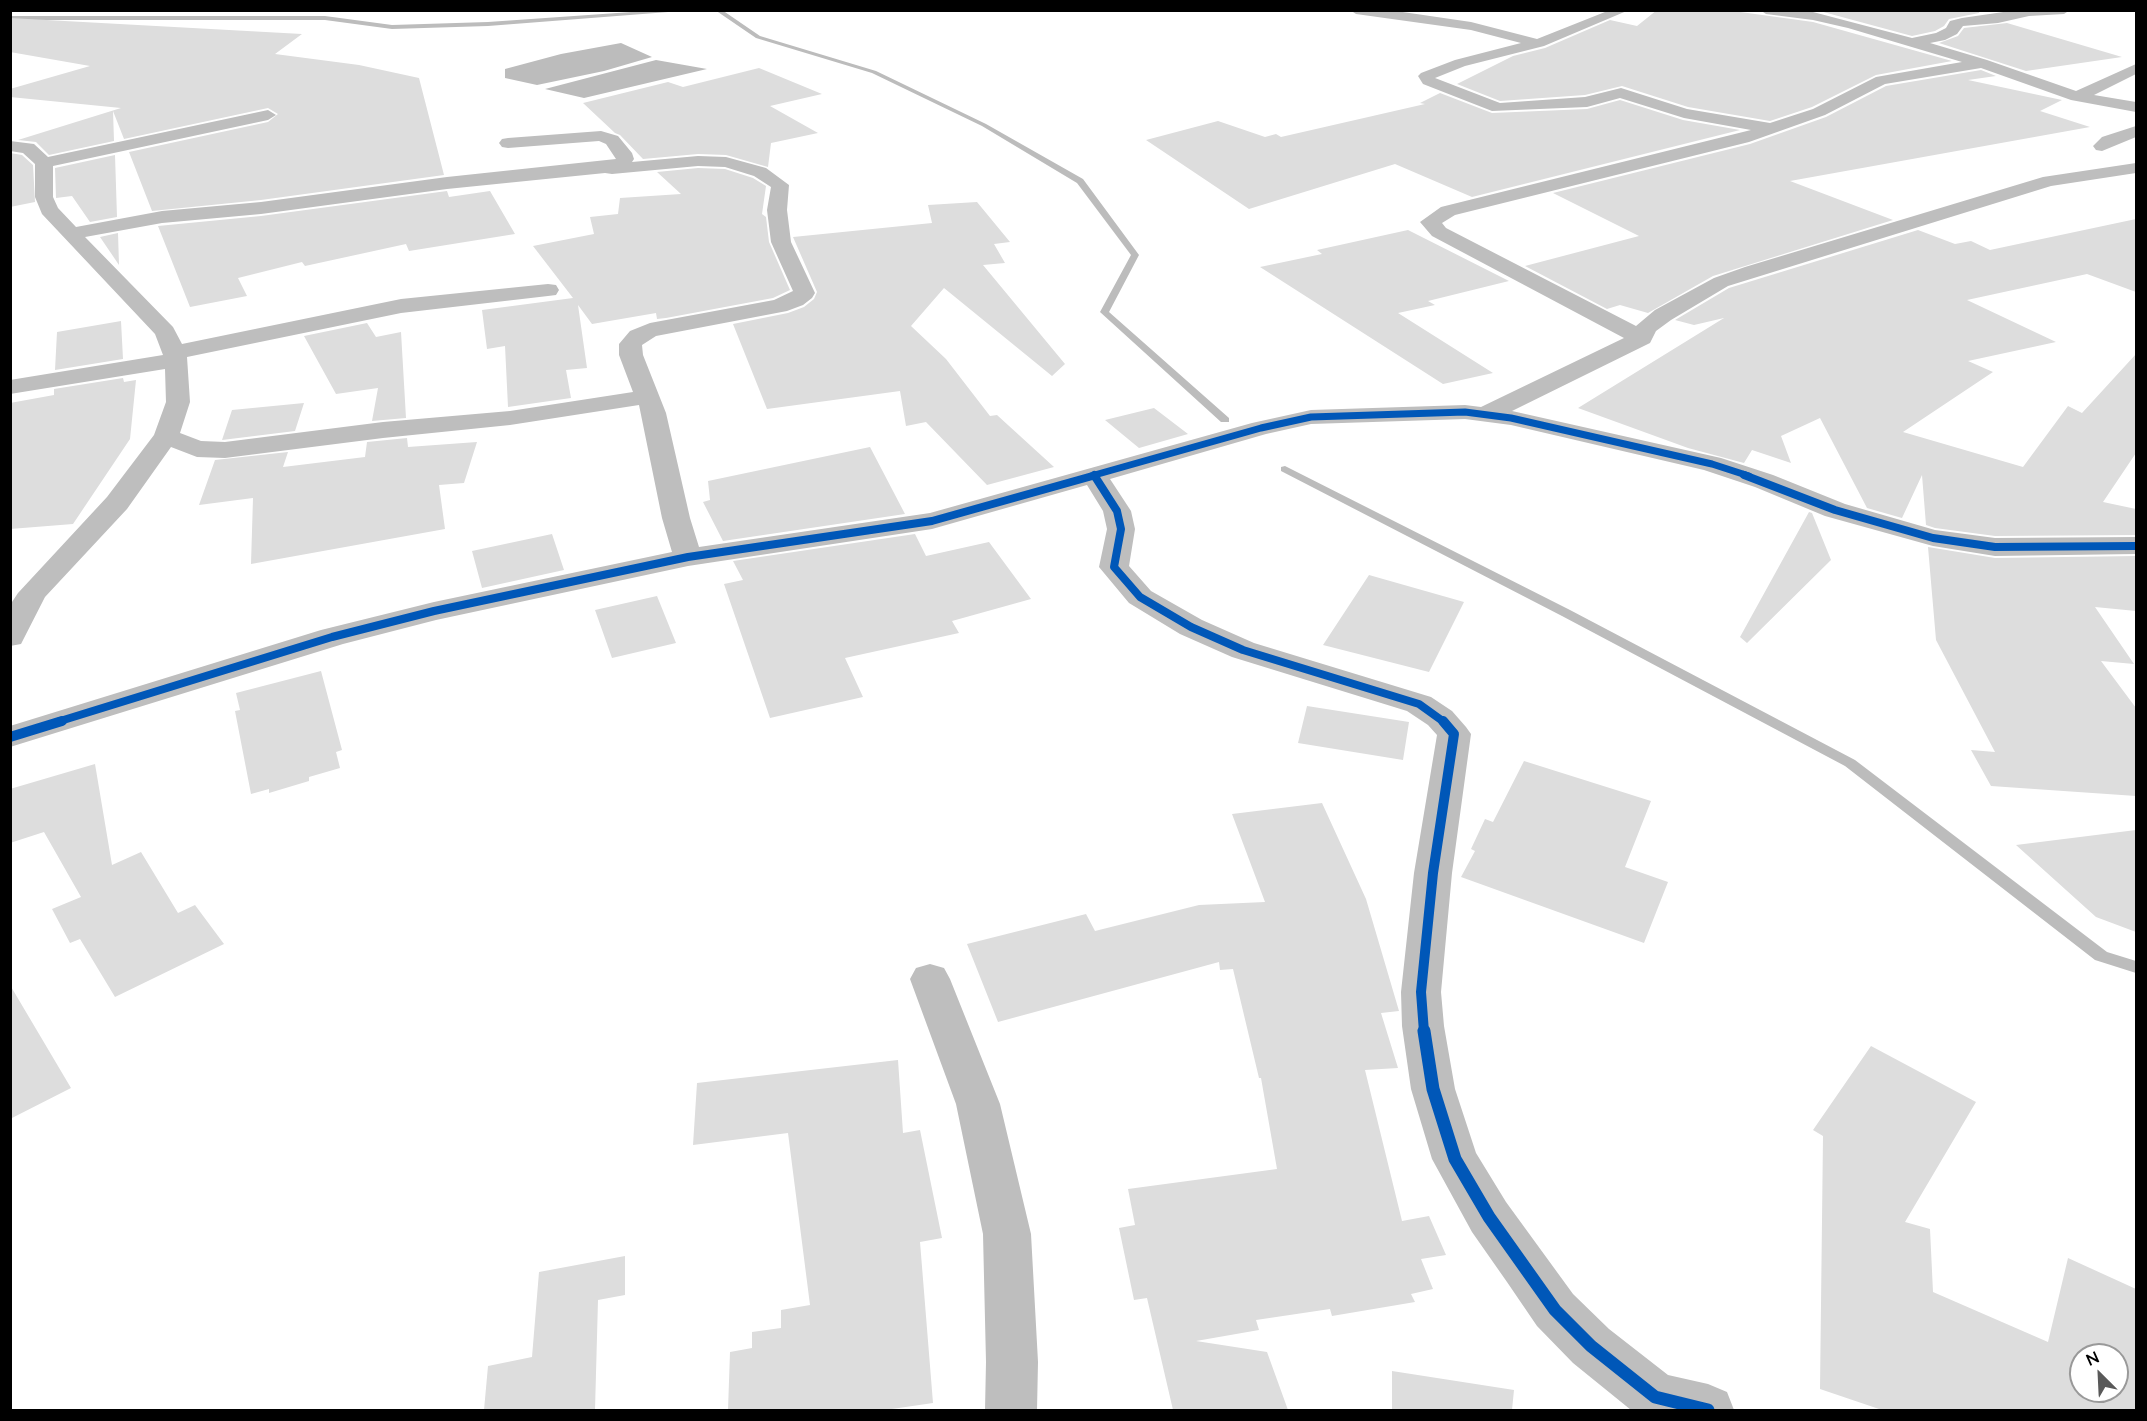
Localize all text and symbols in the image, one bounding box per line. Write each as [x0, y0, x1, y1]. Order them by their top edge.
north arrow [2069, 1343, 2129, 1403]
text: N [2083, 1347, 2102, 1369]

